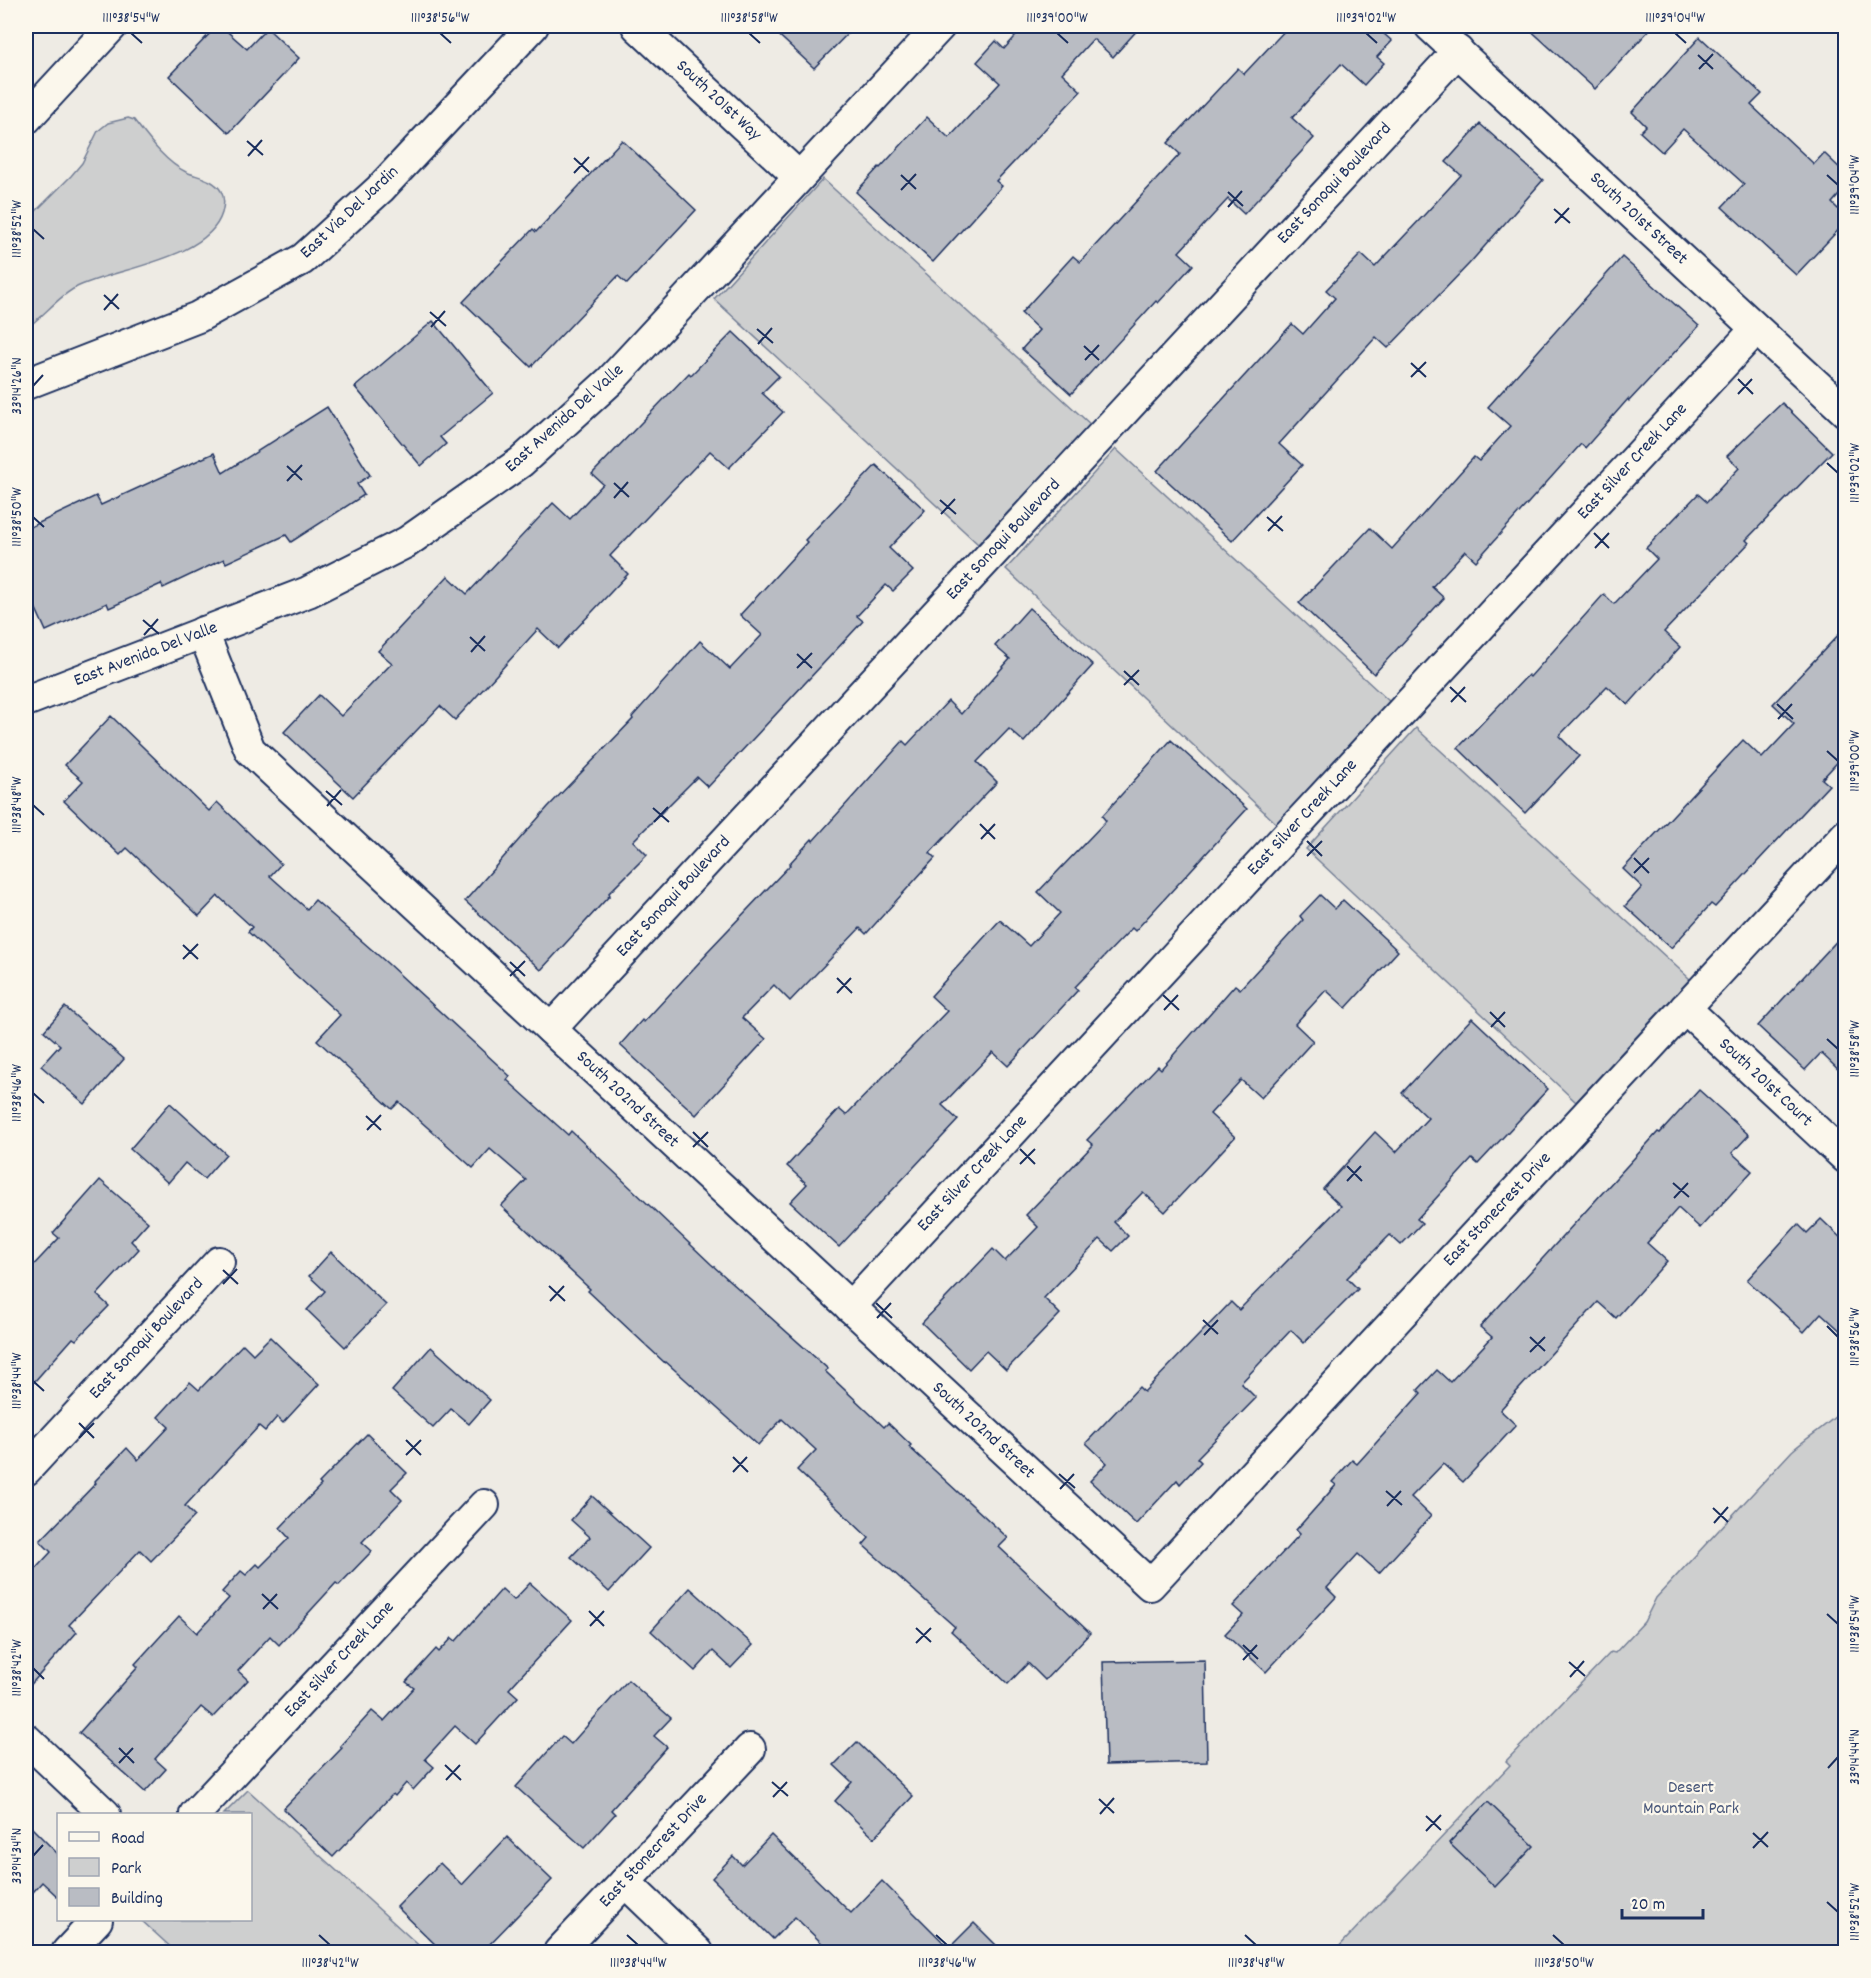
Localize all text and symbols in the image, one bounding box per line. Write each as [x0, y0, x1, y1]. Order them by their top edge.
text: 111°38'54"W [102, 8, 160, 30]
text: 111°38'56"W [411, 8, 470, 30]
text: 111°38'58"W [720, 8, 778, 30]
text: 111°39'00"W [1026, 8, 1088, 30]
text: 111°39'02"W [1336, 8, 1396, 30]
text: 111°39'04"W [1645, 8, 1705, 30]
street label: South 201st Way [670, 55, 767, 148]
street label: East Sonoqui Boulevard [1272, 118, 1398, 250]
text: 111°39'04"W [1845, 155, 1867, 215]
street label: East Via Del Jardin [295, 161, 405, 265]
street label: South 201st Street [1583, 167, 1693, 271]
text: 111°38'52"W [7, 200, 29, 258]
text: 33°14'26"N [7, 357, 29, 415]
street label: East Avenida Del Valle [500, 359, 630, 479]
street label: East Silver Creek Lane [1572, 398, 1694, 526]
text: 111°39'02"W [1845, 443, 1867, 503]
street label: East Sonoqui Boulevard [941, 474, 1067, 606]
text: 111°38'50"W [7, 487, 29, 547]
street label: East Avenida Del Valle [71, 616, 222, 694]
text: 111°39'00"W [1845, 730, 1867, 792]
street label: East Silver Creek Lane [1242, 754, 1364, 882]
text: 111°38'48"W [7, 776, 29, 833]
street label: East Sonoqui Boulevard [611, 831, 737, 963]
text: 111°38'58"W [1845, 1020, 1867, 1078]
street label: South 201st Court [1712, 1033, 1818, 1134]
street label: South 202nd Street [570, 1046, 684, 1155]
text: 111°38'46"W [7, 1064, 29, 1122]
street label: East Silver Creek Lane [912, 1110, 1034, 1238]
street label: East Stonecrest Drive [1438, 1147, 1558, 1273]
street label: East Sonoqui Boulevard [84, 1273, 210, 1405]
text: 111°38'56"W [1845, 1307, 1867, 1366]
text: 111°38'44"W [7, 1352, 29, 1409]
street label: South 202nd Street [926, 1377, 1040, 1486]
text: 111°38'54"W [1845, 1595, 1867, 1653]
street label: East Silver Creek Lane [279, 1596, 401, 1724]
text: 111°38'42"W [7, 1639, 29, 1697]
text: 33°14'44"N [1845, 1729, 1867, 1785]
park label: Desert Mountain Park [1643, 1776, 1739, 1822]
street label: East Stonecrest Drive [594, 1788, 714, 1914]
legend [57, 1813, 252, 1921]
text: Road [111, 1827, 145, 1852]
text: 33°14'34"N [7, 1828, 29, 1884]
text: Park [111, 1857, 142, 1882]
scale bar [1622, 1882, 1703, 1920]
text: 111°38'52"W [1845, 1883, 1867, 1941]
text: Building [111, 1887, 163, 1912]
text: 20 m [1631, 1893, 1665, 1918]
text: 111°38'42"W [301, 1953, 359, 1975]
text: 111°38'44"W [610, 1953, 667, 1975]
text: 111°38'46"W [918, 1953, 976, 1975]
text: 111°38'48"W [1228, 1953, 1285, 1975]
text: 111°38'50"W [1534, 1953, 1594, 1975]

